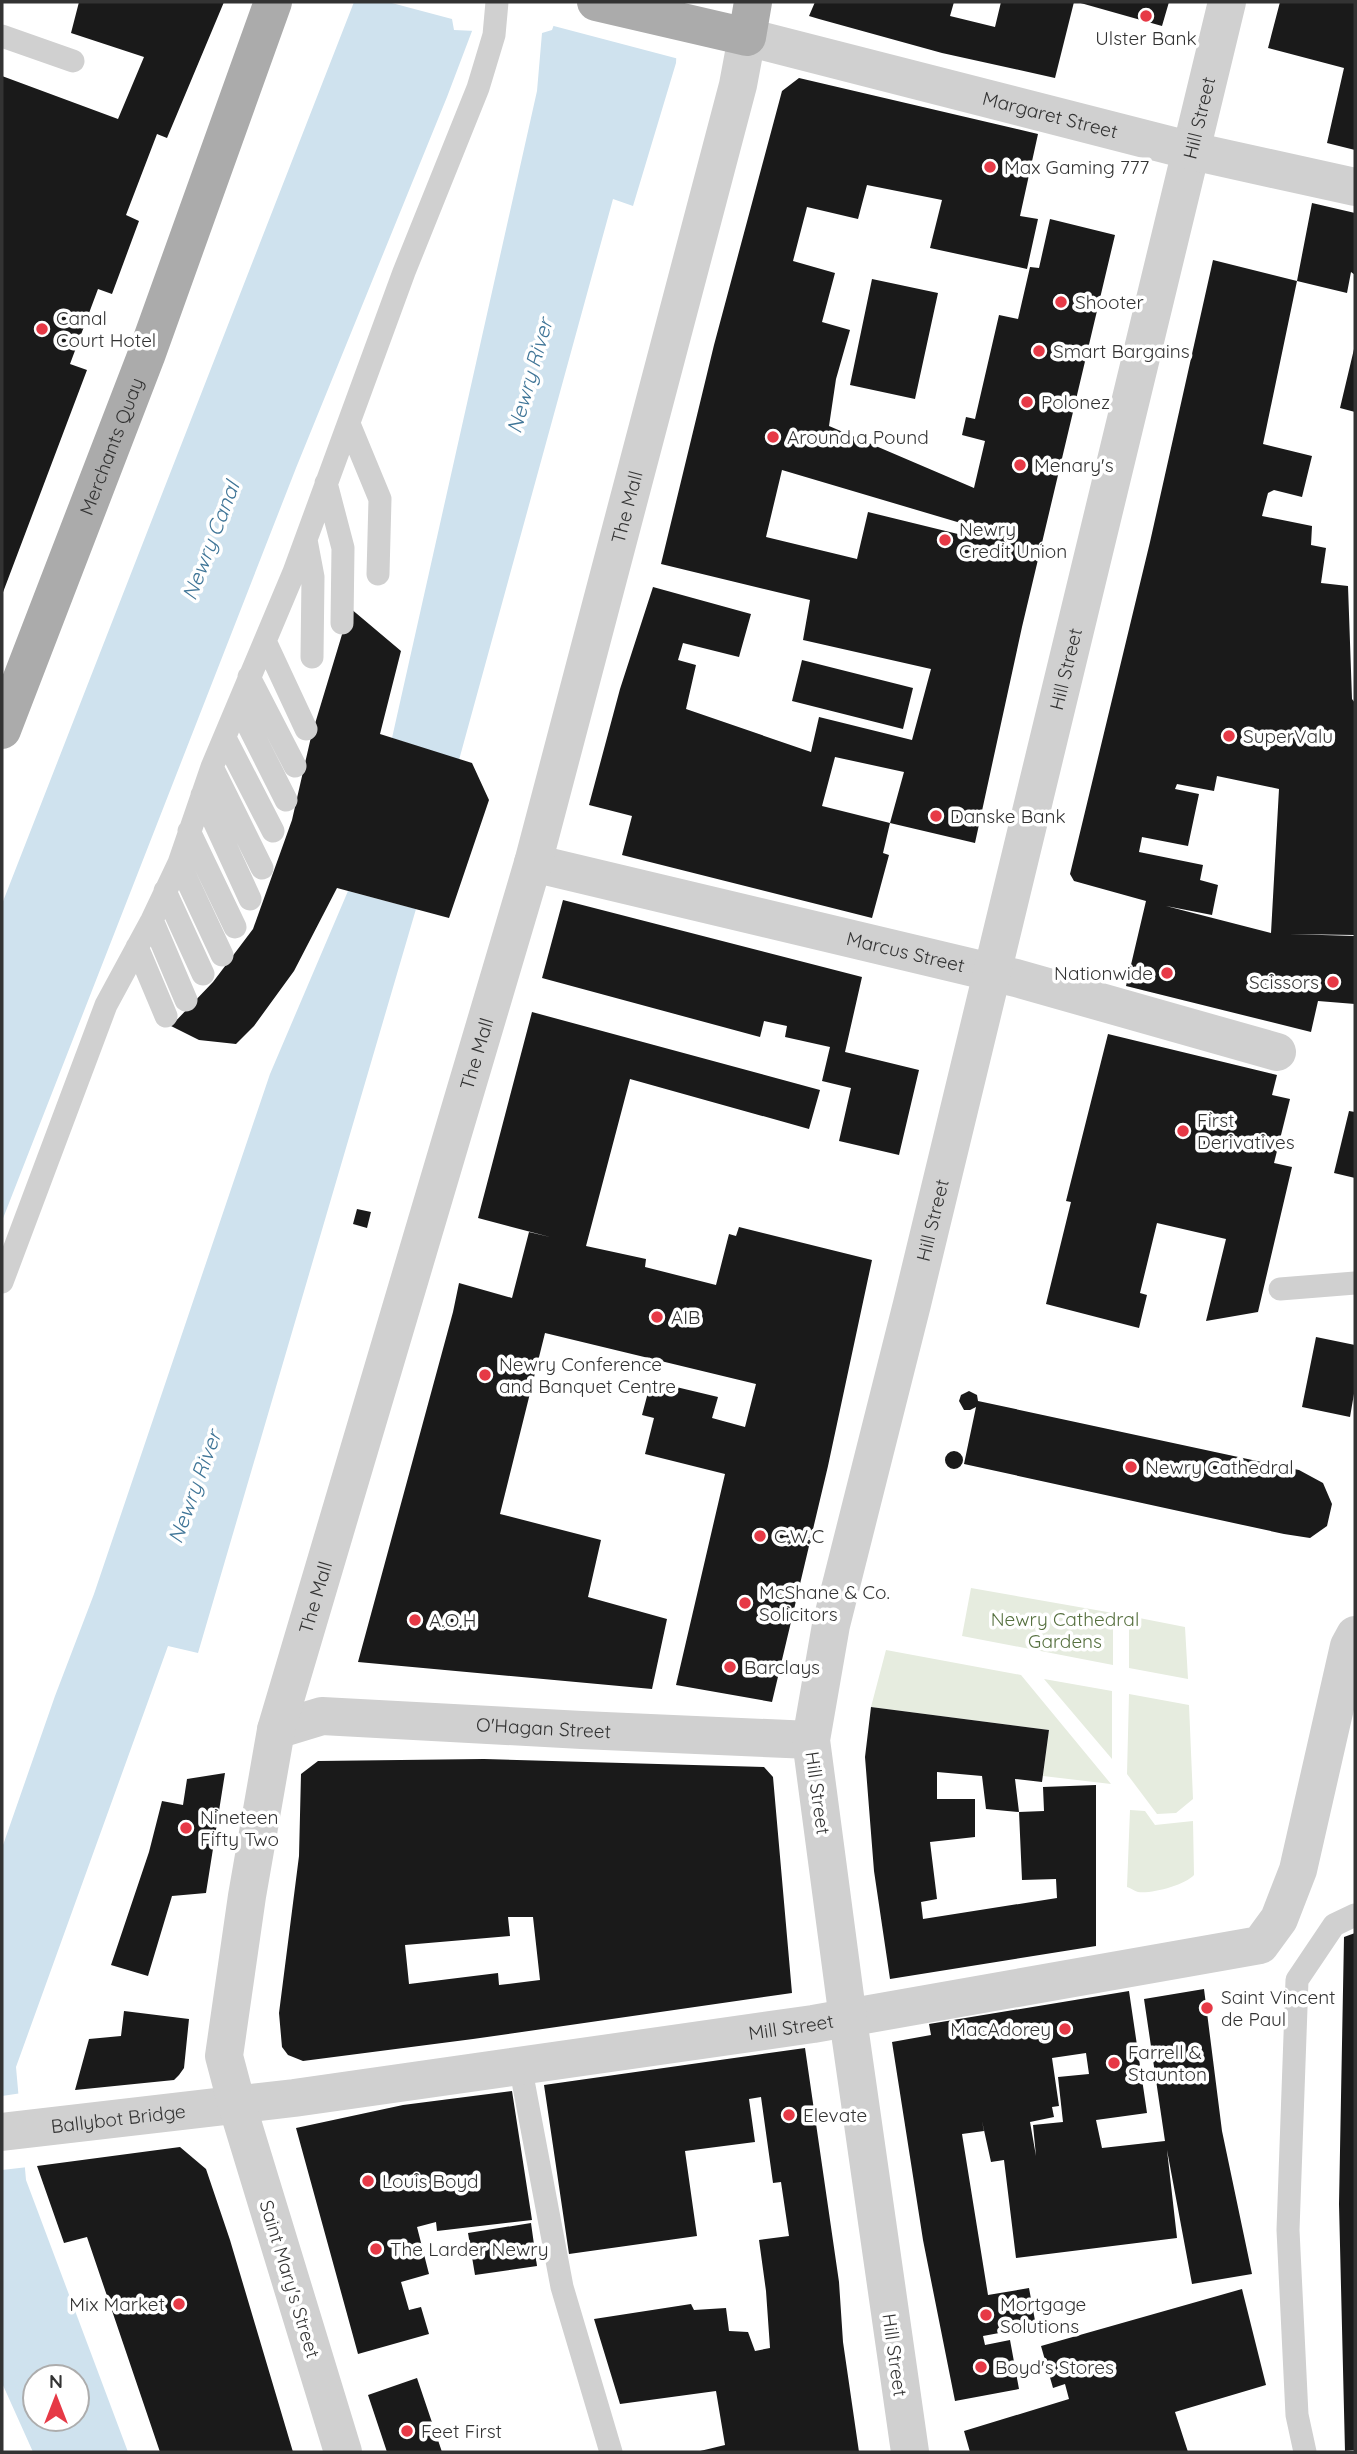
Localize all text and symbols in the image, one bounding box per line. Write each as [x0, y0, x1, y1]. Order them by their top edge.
marker: Ulster Bank [1138, 8, 1154, 24]
place label: Ulster Bank [1095, 26, 1197, 50]
street label: Hill Street [1177, 74, 1220, 161]
street label: Margaret Street [980, 86, 1120, 144]
place label: Max Gaming 777 [1004, 155, 1150, 179]
marker: Max Gaming 777 [982, 159, 998, 175]
place label: Shooter [1075, 290, 1145, 314]
marker: Shooter [1053, 294, 1069, 310]
place label: Canal Court Hotel [56, 306, 156, 352]
water label: Newry River [500, 313, 559, 436]
marker: Canal Court Hotel [34, 321, 50, 337]
place label: Smart Bargains [1053, 339, 1190, 363]
marker: Smart Bargains [1031, 343, 1047, 359]
street label: Merchants Quay [74, 374, 149, 518]
place label: Polonez [1041, 390, 1110, 414]
marker: Polonez [1019, 394, 1035, 410]
place label: Around a Pound [787, 425, 929, 449]
marker: Around a Pound [765, 429, 781, 445]
place label: Menary's [1034, 453, 1114, 477]
marker: Menary's [1012, 457, 1028, 473]
street label: The Mall [606, 468, 648, 546]
water label: Newry Canal [176, 476, 245, 604]
place label: Newry Credit Union [959, 517, 1067, 563]
marker: Newry Credit Union [937, 532, 953, 548]
street label: Hill Street [1044, 625, 1087, 712]
place label: SuperValu [1243, 724, 1333, 748]
marker: SuperValu [1221, 728, 1237, 744]
place label: Danske Bank [950, 804, 1066, 828]
marker: Danske Bank [928, 808, 944, 824]
street label: Marcus Street [844, 926, 967, 977]
place label: Nationwide [1054, 961, 1153, 985]
marker: Nationwide [1159, 965, 1175, 981]
place label: Scissors [1249, 970, 1319, 994]
marker: Scissors [1325, 974, 1341, 990]
street label: The Mall [454, 1015, 499, 1093]
place label: First Derivatives [1197, 1108, 1295, 1154]
marker: First Derivatives [1175, 1123, 1191, 1139]
street label: Hill Street [911, 1177, 954, 1264]
place label: AIB [671, 1305, 700, 1329]
marker: AIB [649, 1309, 665, 1325]
place label: Newry Conference and Banquet Centre [499, 1352, 676, 1398]
marker: Newry Conference and Banquet Centre [477, 1367, 493, 1383]
water label: Newry River [162, 1424, 227, 1547]
place label: Newry Cathedral [1145, 1455, 1294, 1479]
marker: Newry Cathedral [1123, 1459, 1139, 1475]
place label: C.W.C [774, 1524, 824, 1548]
marker: C.W.C [752, 1528, 768, 1544]
street label: The Mall [293, 1558, 337, 1636]
place label: McShane & Co. Solicitors [759, 1580, 890, 1626]
marker: McShane & Co. Solicitors [737, 1595, 753, 1611]
park label: Newry Cathedral Gardens [991, 1607, 1139, 1653]
place label: A.O.H [429, 1608, 476, 1632]
marker: A.O.H [407, 1612, 423, 1628]
place label: Barclays [744, 1655, 820, 1679]
marker: Barclays [722, 1659, 738, 1675]
street label: O'Hagan Street [476, 1712, 611, 1743]
street label: Hill Street [800, 1750, 836, 1836]
place label: Nineteen Fifty Two [200, 1805, 279, 1851]
marker: Nineteen Fifty Two [178, 1820, 194, 1836]
place label: Saint Vincent de Paul [1221, 1985, 1336, 2031]
marker: Saint Vincent de Paul [1199, 2000, 1215, 2016]
street label: Mill Street [747, 2009, 835, 2045]
place label: MacAdorey [950, 2017, 1051, 2041]
marker: MacAdorey [1057, 2021, 1073, 2037]
place label: Farrell & Staunton [1128, 2040, 1207, 2086]
marker: Farrell & Staunton [1106, 2055, 1122, 2071]
street label: Ballybot Bridge [50, 2099, 187, 2138]
place label: Elevate [803, 2103, 867, 2127]
marker: Elevate [781, 2107, 797, 2123]
place label: Louis Boyd [382, 2169, 479, 2193]
marker: Louis Boyd [360, 2173, 376, 2189]
street label: Saint Mary's Street [255, 2197, 325, 2361]
place label: The Larder Newry [390, 2237, 548, 2261]
marker: The Larder Newry [368, 2241, 384, 2257]
place label: Mix Market [69, 2292, 165, 2316]
place label: Mortgage Solutions [1000, 2292, 1086, 2338]
marker: Mix Market [171, 2296, 187, 2312]
marker: Mortgage Solutions [978, 2307, 994, 2323]
street label: Hill Street [877, 2312, 913, 2398]
place label: Boyd's Stores [995, 2355, 1114, 2379]
marker: Boyd's Stores [973, 2359, 989, 2375]
north arrow [21, 2363, 91, 2433]
text: N [49, 2369, 63, 2393]
place label: Feet First [421, 2419, 502, 2443]
marker: Feet First [399, 2423, 415, 2439]

